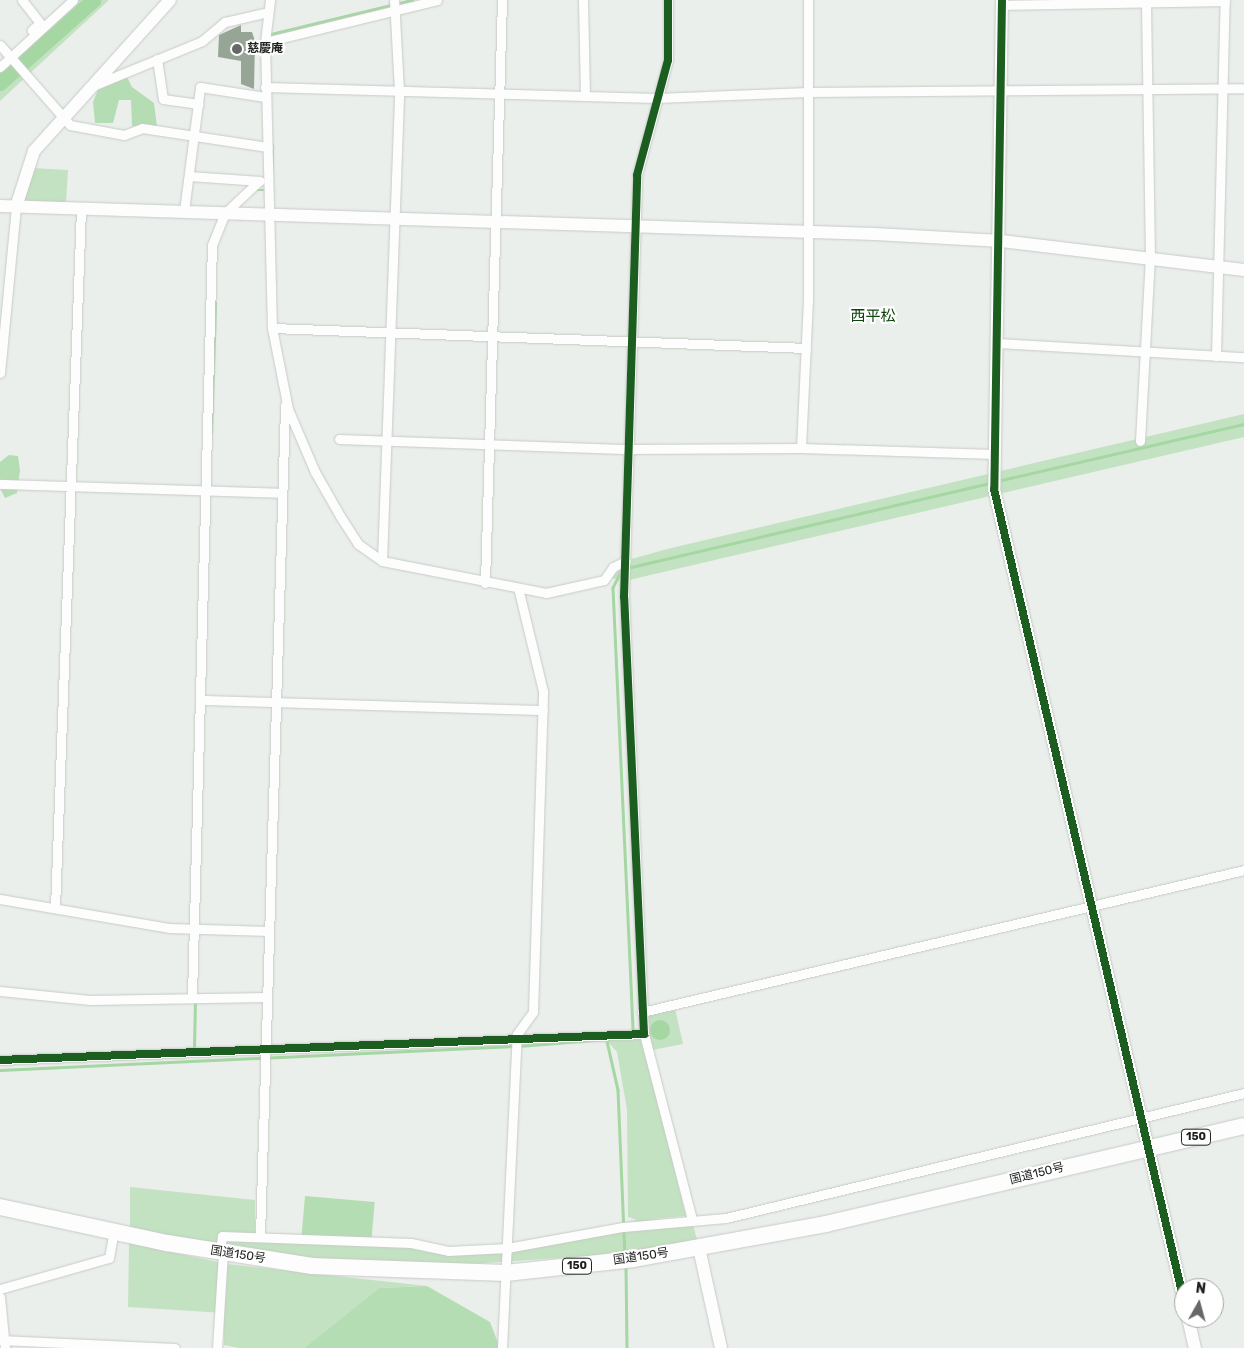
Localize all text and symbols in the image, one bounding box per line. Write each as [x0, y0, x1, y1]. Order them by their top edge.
place label: 慈慶庵 [247, 42, 283, 56]
marker: 慈慶庵 [231, 43, 243, 55]
district label: 西平松 [851, 308, 895, 326]
road number: 150 [1180, 1128, 1212, 1146]
street label: 国道150号 [1008, 1160, 1066, 1188]
street label: 国道150号 [209, 1244, 267, 1266]
street label: 国道150号 [612, 1246, 670, 1268]
road number: 150 [561, 1258, 593, 1274]
north arrow [1174, 1278, 1224, 1328]
text: N [1195, 1280, 1207, 1298]

